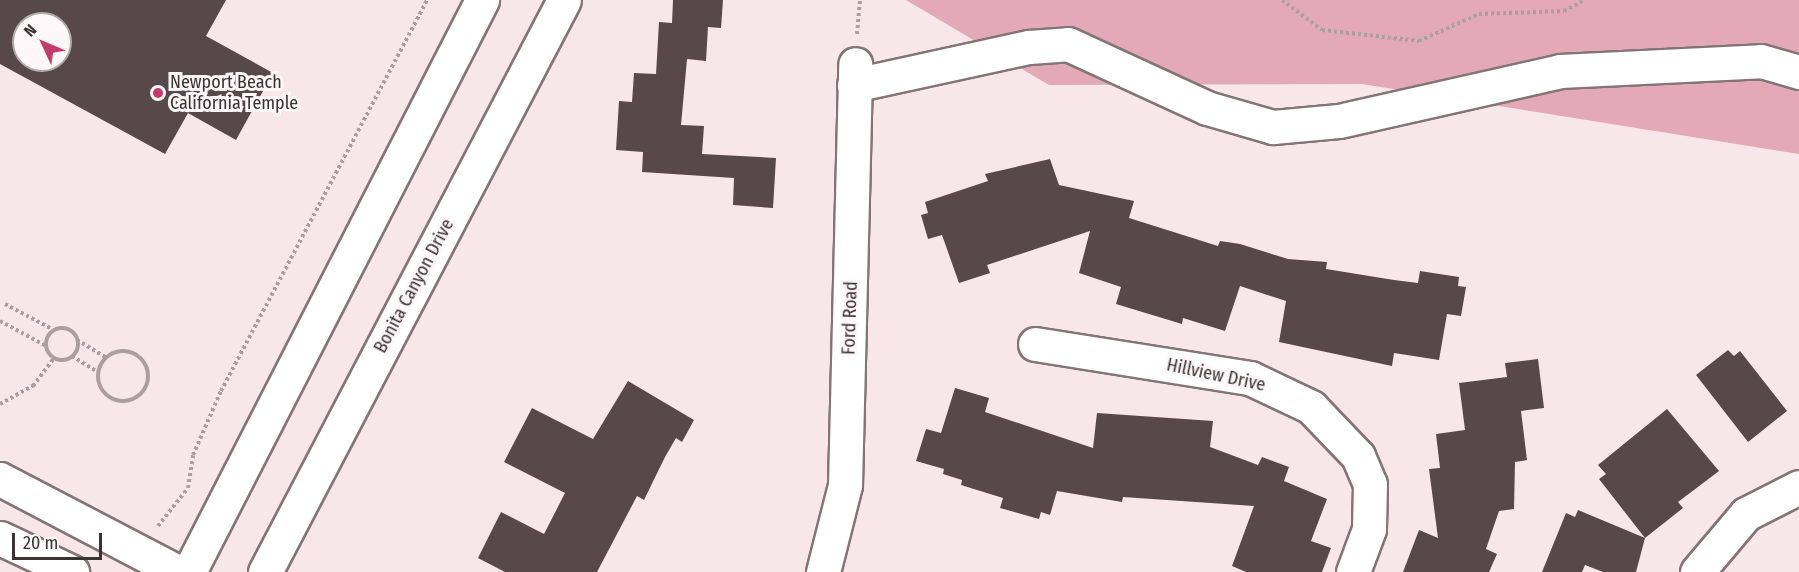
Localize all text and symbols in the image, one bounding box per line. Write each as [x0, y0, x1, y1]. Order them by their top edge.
north arrow [12, 12, 72, 72]
text: N [20, 20, 40, 41]
place label: Newport Beach California Temple [170, 72, 298, 115]
marker: Newport Beach California Temple [151, 86, 165, 100]
street label: Bonita Canyon Drive [370, 215, 458, 357]
street label: Ford Road [838, 281, 862, 355]
street label: Hillview Drive [1165, 354, 1267, 396]
scale bar [15, 521, 105, 559]
text: 20 m [23, 532, 58, 554]

